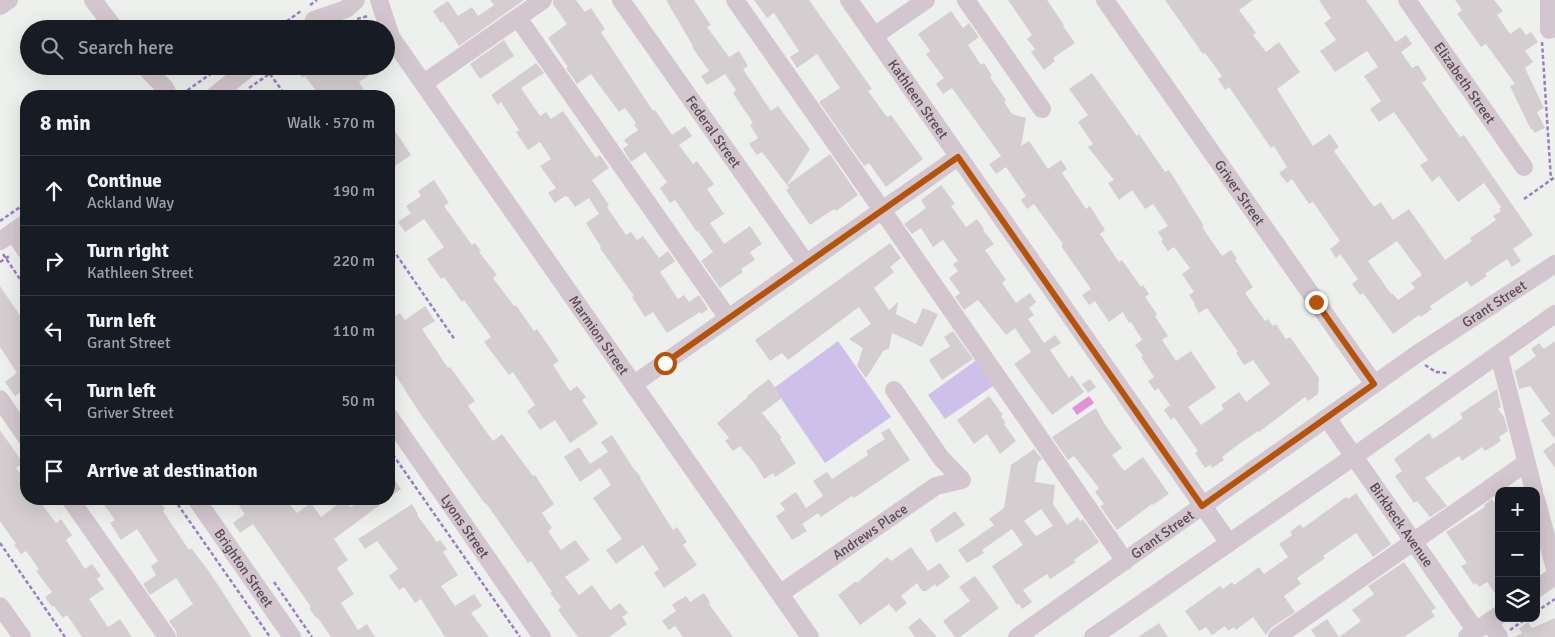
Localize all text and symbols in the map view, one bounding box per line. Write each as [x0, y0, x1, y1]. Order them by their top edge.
search box [20, 20, 395, 75]
icon: search [38, 34, 66, 62]
text: Search here [78, 36, 174, 60]
street label: Elizabeth Street [1431, 39, 1499, 127]
street label: Kathleen Street [885, 56, 952, 142]
street label: Federal Street [682, 92, 745, 171]
text: 8 min [40, 110, 91, 136]
text: Walk · 570 m [287, 113, 375, 133]
street label: Griver Street [1211, 156, 1269, 229]
text: Continue [87, 169, 162, 193]
icon: ahead [40, 177, 68, 205]
text: 190 m [333, 181, 375, 201]
text: Ackland Way [87, 193, 174, 213]
text: Turn right [87, 239, 169, 263]
icon: right [40, 247, 68, 275]
text: 220 m [333, 251, 375, 271]
text: Kathleen Street [87, 263, 193, 283]
street label: Grant Street [1459, 277, 1530, 331]
route end [1305, 291, 1328, 314]
street label: Marmion Street [565, 292, 633, 378]
text: Turn left [87, 309, 156, 333]
icon: left [40, 317, 68, 345]
text: 110 m [333, 321, 375, 341]
text: Grant Street [87, 333, 171, 353]
route start [654, 352, 677, 375]
text: Turn left [87, 379, 156, 403]
icon: left [40, 387, 68, 415]
text: 50 m [341, 391, 375, 411]
text: Griver Street [87, 403, 174, 423]
icon: arrive [40, 457, 68, 485]
text: Arrive at destination [87, 459, 258, 483]
street label: Birkbeck Avenue [1366, 479, 1437, 570]
map controls [1495, 487, 1540, 622]
button: + [1495, 487, 1540, 532]
street label: Lyons Street [437, 491, 493, 561]
street label: Andrews Place [829, 500, 911, 563]
street label: Grant Street [1127, 506, 1197, 562]
street label: Brighton Street [211, 525, 277, 611]
button: − [1495, 532, 1540, 577]
button: layers [1495, 577, 1540, 622]

